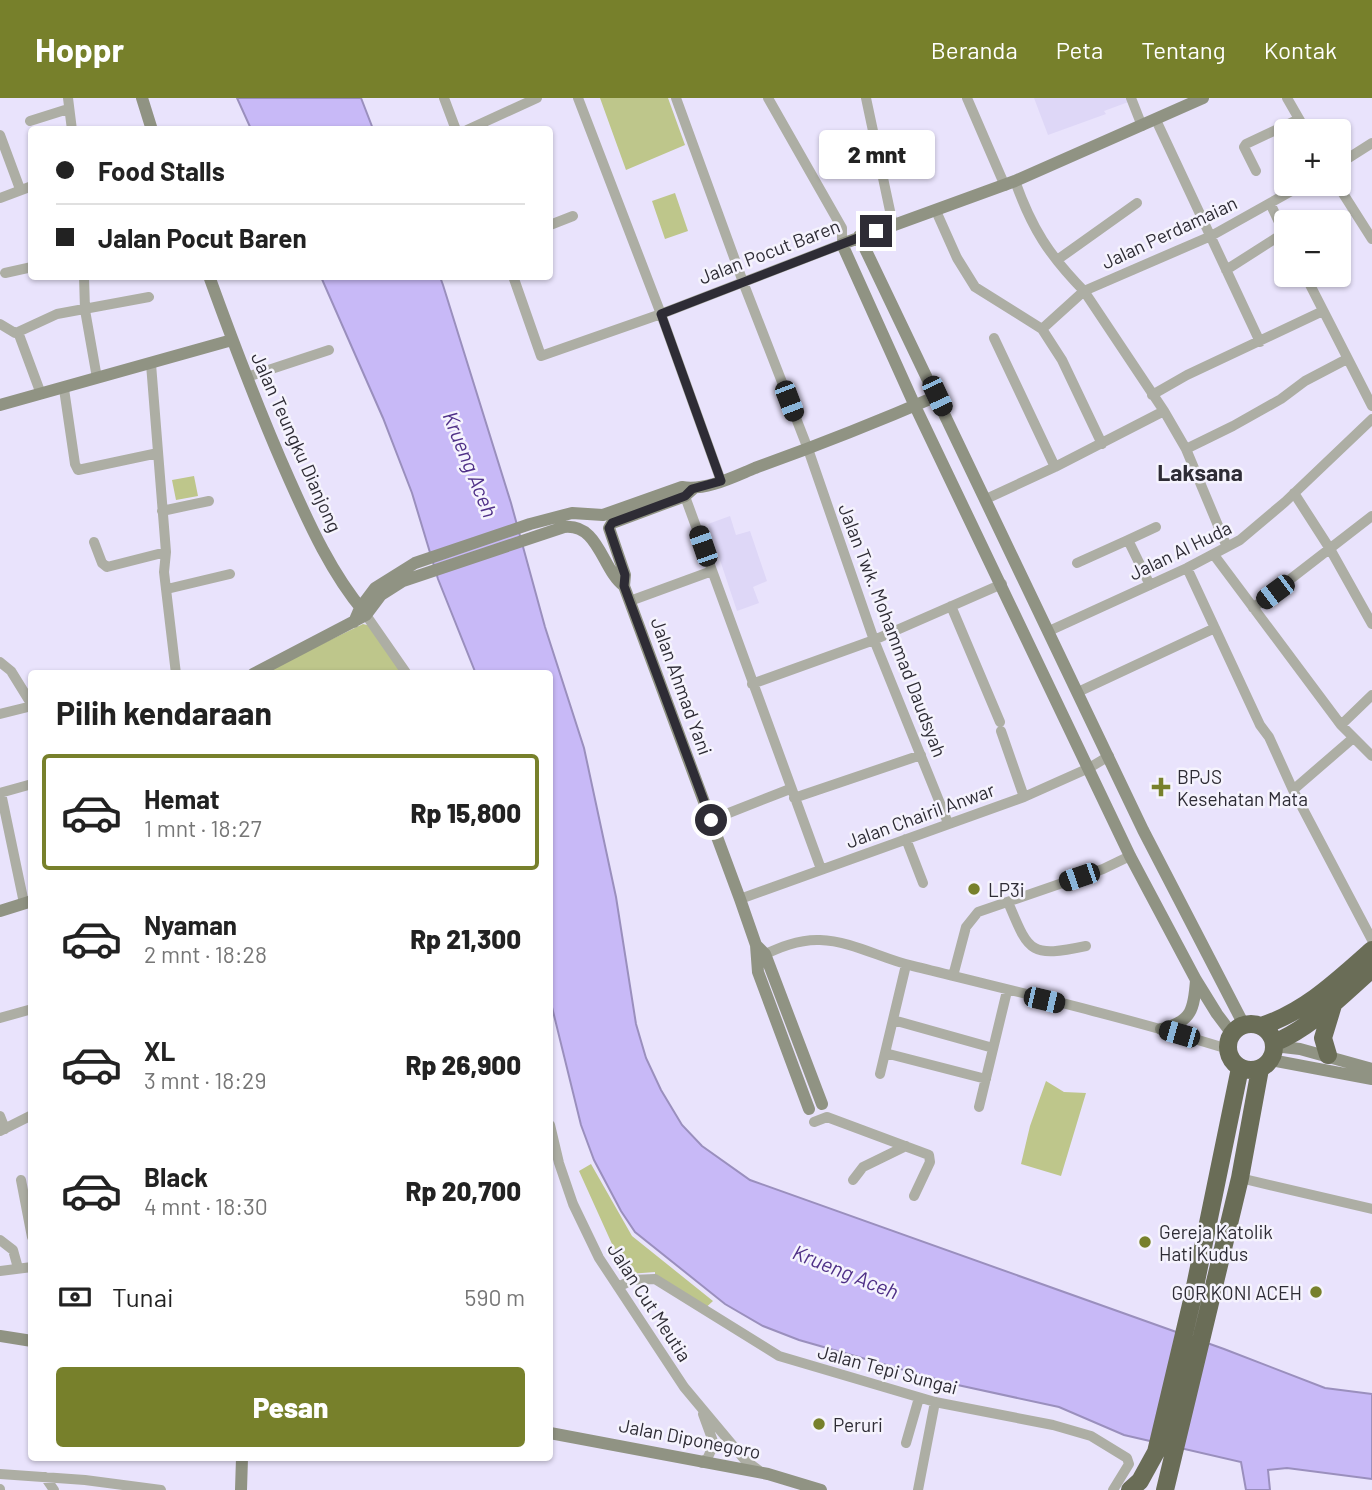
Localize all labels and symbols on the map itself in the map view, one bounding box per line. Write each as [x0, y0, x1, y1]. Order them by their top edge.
callout: 2 mnt [818, 130, 934, 178]
street label: Jalan Perdamaian [1098, 191, 1240, 273]
street label: Jalan Pocut Baren [695, 213, 843, 289]
route end [860, 215, 892, 247]
street label: Jalan Teungku Dianjong [247, 349, 347, 535]
car [919, 373, 956, 419]
car [772, 378, 807, 424]
water label: Krueng Aceh [438, 407, 504, 521]
district label: Laksana [1157, 458, 1243, 486]
street label: Jalan Twk. Mohammad Daudsyah [834, 500, 952, 760]
street label: Jalan Al Huda [1125, 515, 1235, 585]
car [687, 523, 720, 569]
car [1252, 571, 1299, 613]
street label: Jalan Ahmad Yani [646, 614, 718, 758]
place label: BPJS Kesehatan Mata [1177, 765, 1308, 810]
street label: Jalan Chairil Anwar [842, 777, 998, 853]
marker: BPJS Kesehatan Mata [1151, 777, 1171, 797]
route start [695, 804, 727, 836]
car [1056, 860, 1103, 894]
place label: LP3i [988, 878, 1025, 901]
marker: LP3i [966, 881, 982, 897]
car [1022, 985, 1067, 1015]
car [1156, 1018, 1203, 1050]
place label: Gereja Katolik Hati Kudus [1159, 1220, 1273, 1265]
marker: Gereja Katolik Hati Kudus [1137, 1234, 1153, 1250]
street label: Jalan Cut Meutia [603, 1238, 697, 1366]
water label: Krueng Aceh [789, 1238, 903, 1304]
place label: GOR KONI ACEH [1172, 1281, 1302, 1304]
marker: GOR KONI ACEH [1308, 1284, 1324, 1300]
street label: Jalan Tepi Sungai [816, 1339, 960, 1399]
street label: Jalan Diponegoro [617, 1413, 763, 1463]
place label: Peruri [833, 1413, 883, 1436]
marker: Peruri [811, 1416, 827, 1432]

